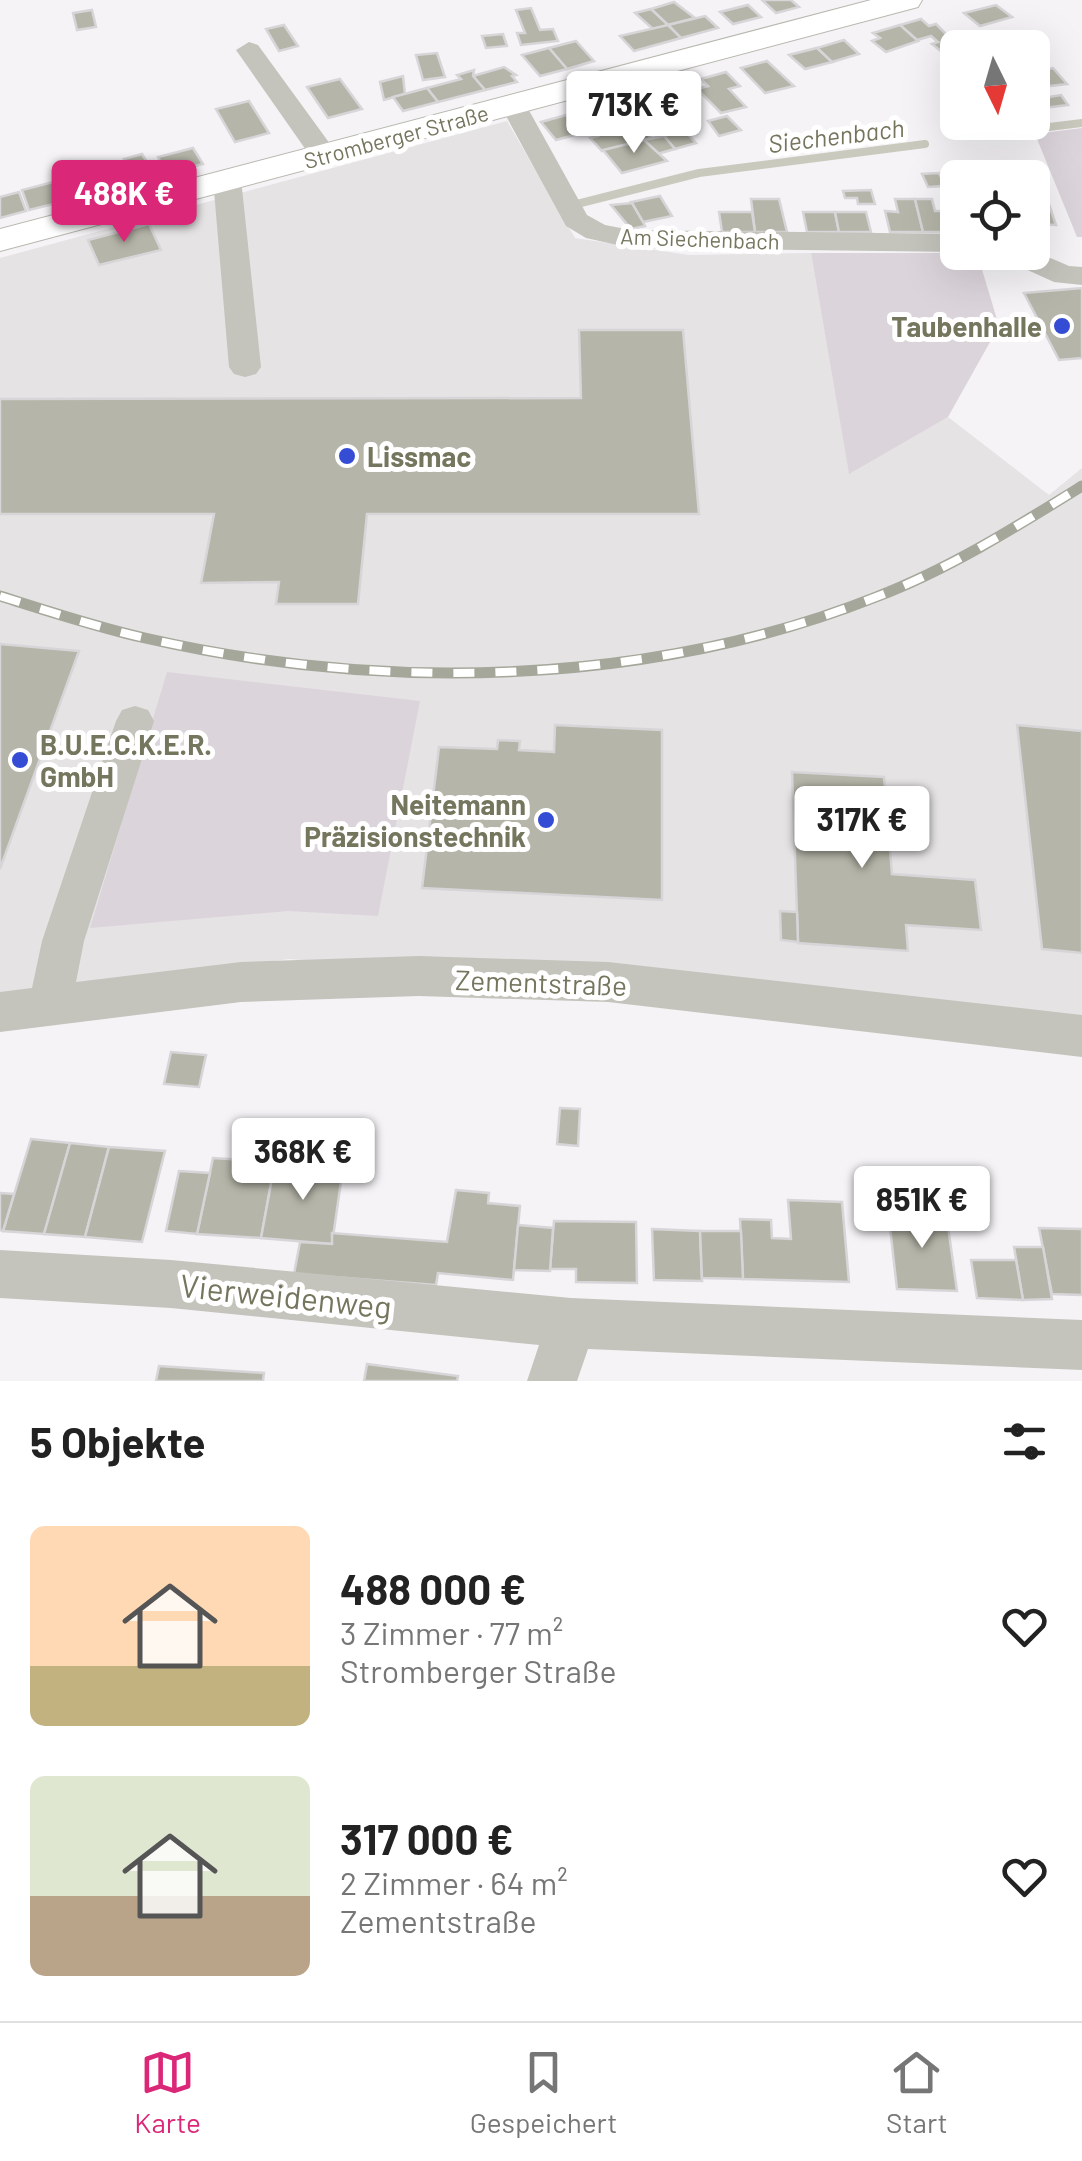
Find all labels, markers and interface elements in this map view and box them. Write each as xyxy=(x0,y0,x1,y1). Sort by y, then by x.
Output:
north arrow xyxy=(940,30,1050,140)
map controls xyxy=(940,30,1050,270)
pin: 713K € xyxy=(553,71,715,156)
text: 713K € xyxy=(588,84,680,122)
street label: Stromberger Straße xyxy=(301,99,491,173)
water label: Siechenbach xyxy=(766,112,906,158)
pin: 488K € xyxy=(43,160,205,245)
button: locate xyxy=(940,160,1050,270)
text: 488K € xyxy=(74,173,174,211)
street label: Am Siechenbach xyxy=(620,222,780,254)
place label: Taubenhalle xyxy=(891,309,1042,343)
marker: Taubenhalle xyxy=(1051,315,1073,337)
place label: Lissmac xyxy=(367,439,471,473)
marker: Lissmac xyxy=(336,445,358,467)
place label: B.U.E.C.K.E.R. GmbH xyxy=(40,727,212,793)
marker: B.U.E.C.K.E.R. GmbH xyxy=(9,749,31,771)
pin: 317K € xyxy=(781,786,943,871)
place label: Neitemann Präzisionstechnik xyxy=(304,787,526,853)
text: 317K € xyxy=(816,799,908,837)
marker: Neitemann Präzisionstechnik xyxy=(535,809,557,831)
street label: Zementstraße xyxy=(454,962,628,1002)
pin: 368K € xyxy=(222,1118,384,1203)
text: 368K € xyxy=(254,1131,352,1169)
pin: 851K € xyxy=(841,1166,1003,1251)
text: 851K € xyxy=(876,1179,968,1217)
street label: Vierweidenweg xyxy=(178,1265,394,1325)
icon: filters xyxy=(997,1414,1052,1469)
text: 5 Objekte xyxy=(30,1416,205,1466)
text: 488 000 € xyxy=(340,1563,526,1613)
icon: home xyxy=(110,1566,230,1686)
icon: heart xyxy=(997,1599,1052,1654)
text: 3 Zimmer · 77 m² xyxy=(340,1613,563,1651)
text: Stromberger Straße xyxy=(340,1651,617,1689)
text: 317 000 € xyxy=(340,1813,514,1863)
icon: home xyxy=(110,1816,230,1936)
icon: heart xyxy=(997,1849,1052,1904)
text: 2 Zimmer · 64 m² xyxy=(340,1863,568,1901)
text: Zementstraße xyxy=(340,1901,537,1939)
tab: Karte xyxy=(134,2045,201,2139)
tab: Gespeichert xyxy=(470,2045,617,2139)
tab: Start xyxy=(886,2045,948,2139)

